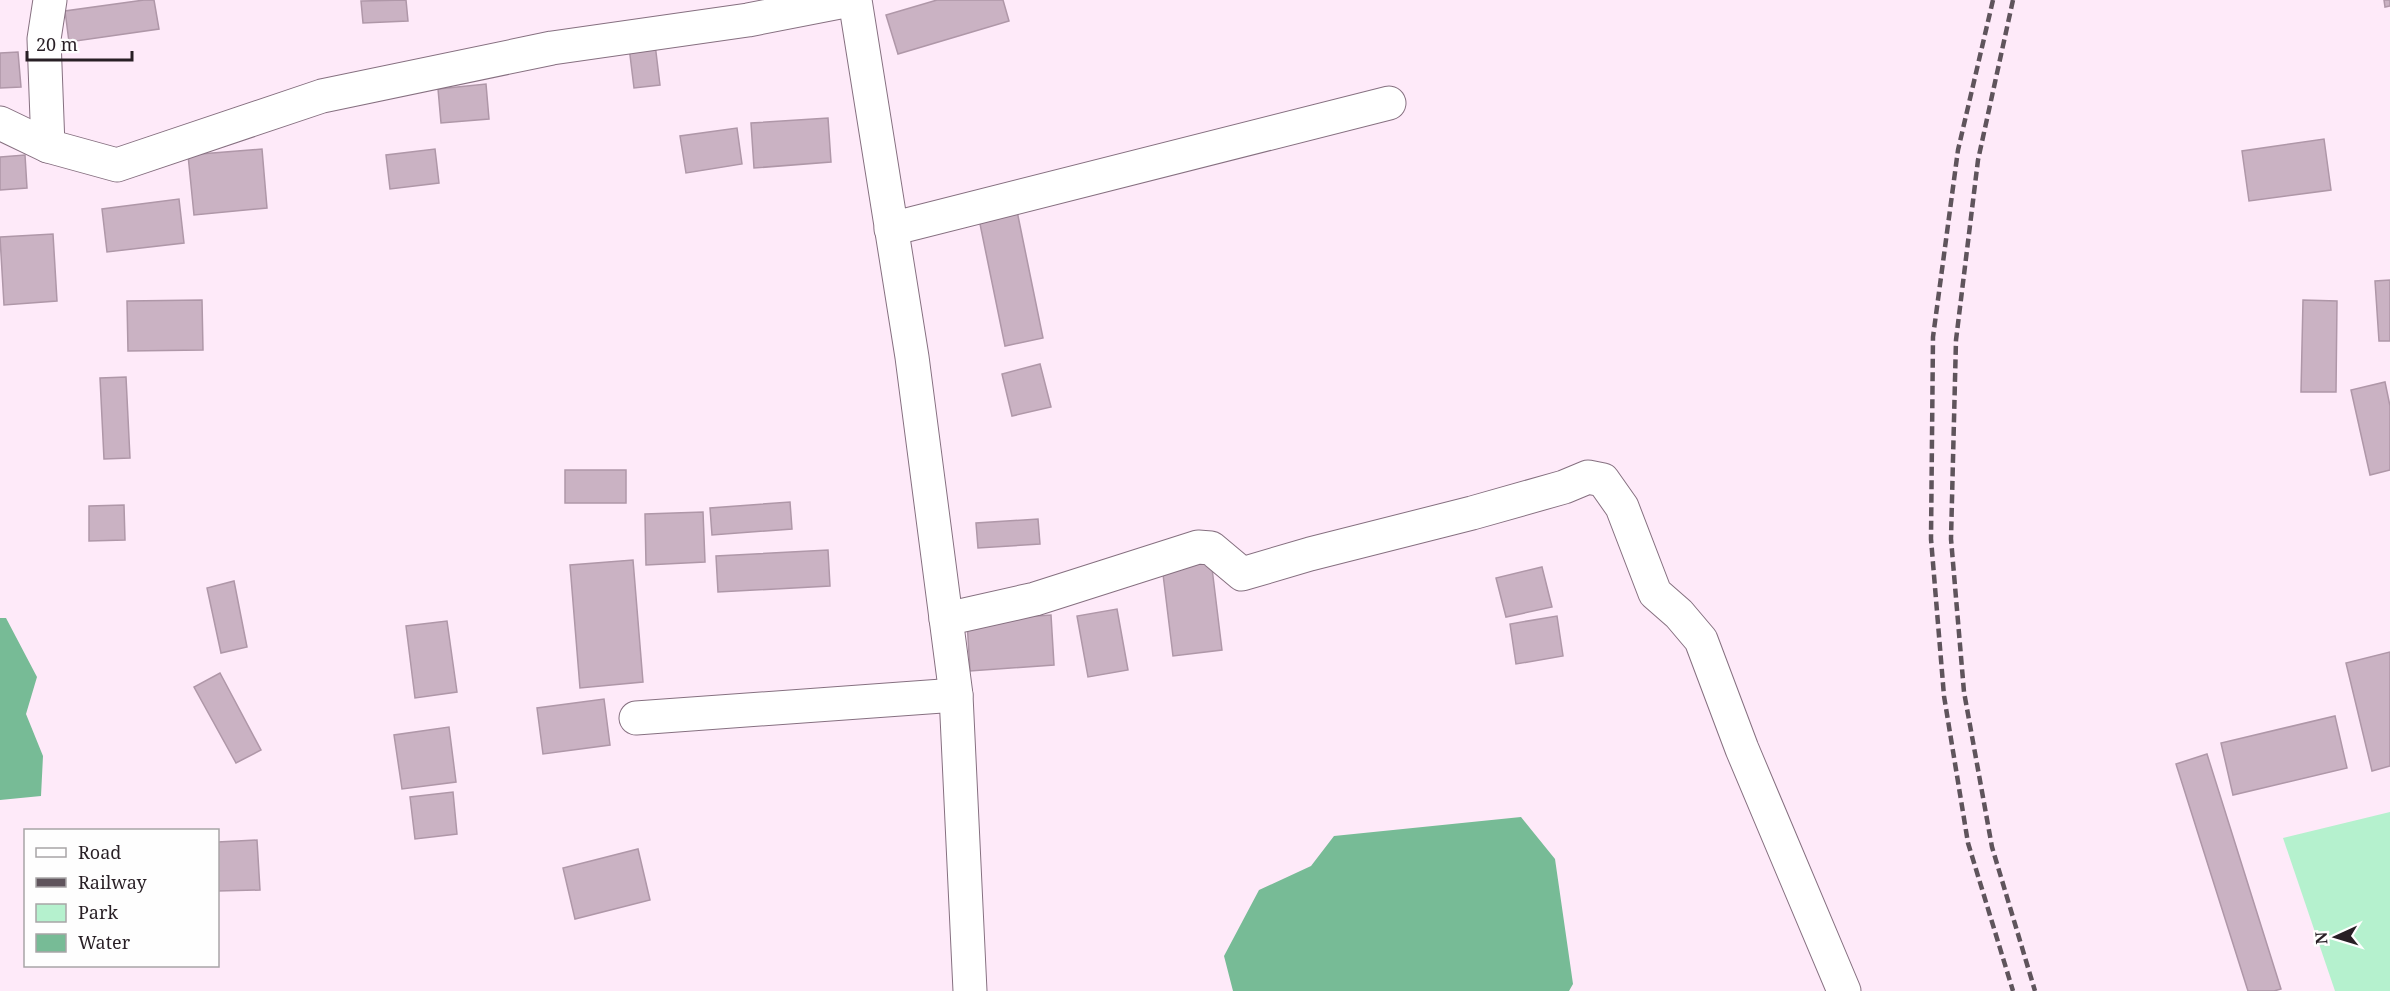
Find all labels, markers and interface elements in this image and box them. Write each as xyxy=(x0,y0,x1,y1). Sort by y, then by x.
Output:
scale bar xyxy=(27,24,132,62)
text: 20 m xyxy=(36,32,78,56)
legend xyxy=(24,829,219,967)
text: Road xyxy=(78,840,121,864)
text: Railway xyxy=(78,870,148,894)
text: Park xyxy=(78,900,118,924)
north arrow xyxy=(2306,907,2366,967)
text: Water xyxy=(78,930,131,954)
text: N xyxy=(2310,931,2332,945)

